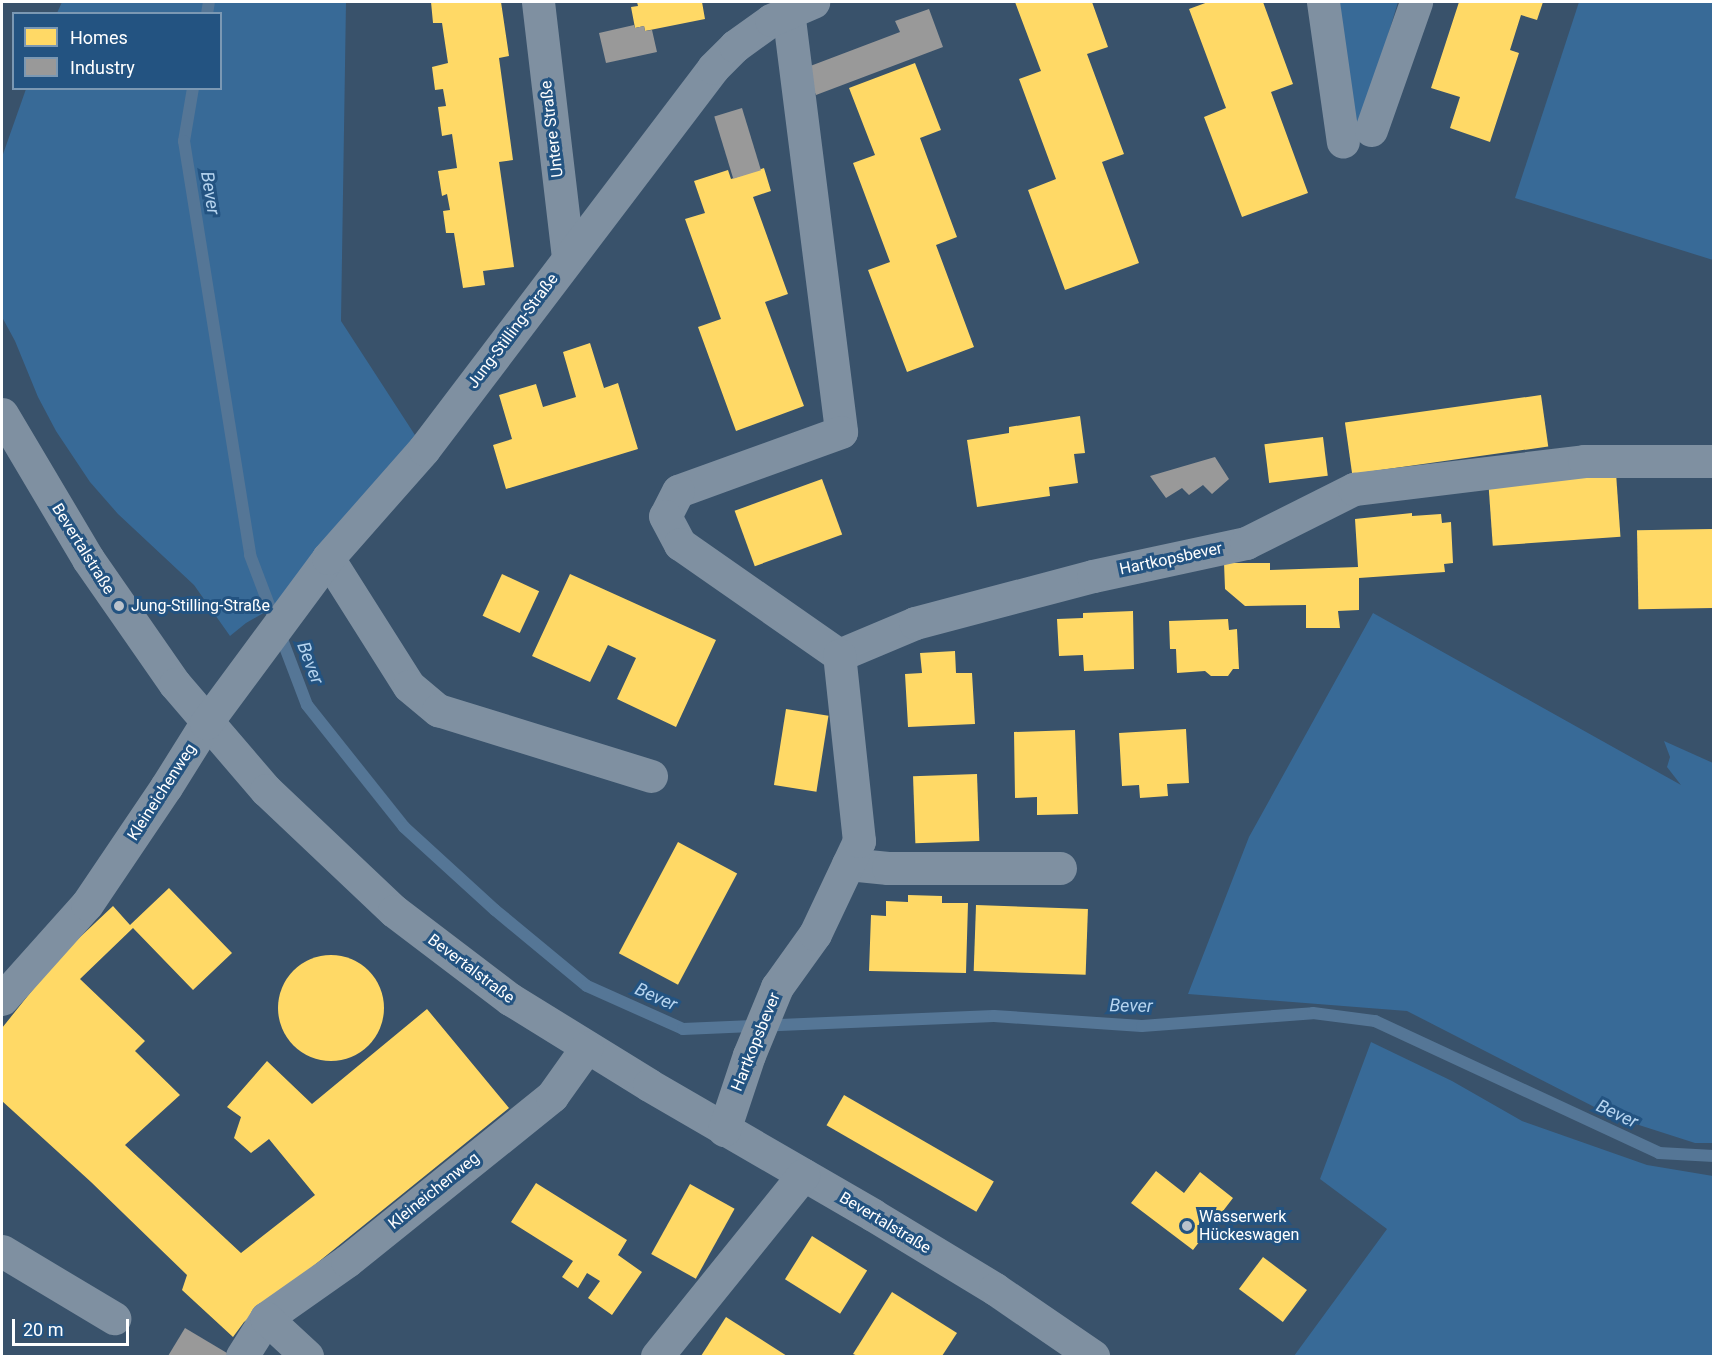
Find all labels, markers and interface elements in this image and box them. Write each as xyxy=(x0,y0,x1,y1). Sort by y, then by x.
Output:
legend xyxy=(12,12,222,90)
text: Homes xyxy=(70,27,128,48)
text: Industry xyxy=(70,57,135,78)
street label: Untere Straße xyxy=(537,80,567,178)
water label: Bever xyxy=(196,170,224,216)
street label: Jung-Stilling-Straße xyxy=(464,270,562,392)
street label: Bevertalstraße xyxy=(47,500,119,598)
street label: Hartkopsbever xyxy=(1118,539,1224,579)
place label: Jung-Stilling-Straße xyxy=(131,596,270,616)
marker: Jung-Stilling-Straße xyxy=(112,599,126,613)
water label: Bever xyxy=(292,639,328,687)
street label: Kleineichenweg xyxy=(124,740,200,844)
street label: Bevertalstraße xyxy=(424,930,518,1008)
water label: Bever xyxy=(632,978,680,1016)
street label: Hartkopsbever xyxy=(728,990,784,1094)
water label: Bever xyxy=(1109,995,1153,1017)
water label: Bever xyxy=(1593,1095,1641,1133)
street label: Kleineichenweg xyxy=(385,1148,483,1234)
street label: Bevertalstraße xyxy=(836,1188,934,1258)
place label: Wasserwerk Hückeswagen xyxy=(1199,1207,1299,1245)
marker: Wasserwerk Hückeswagen xyxy=(1180,1219,1194,1233)
scale bar xyxy=(15,1307,132,1345)
text: 20 m xyxy=(23,1319,63,1340)

